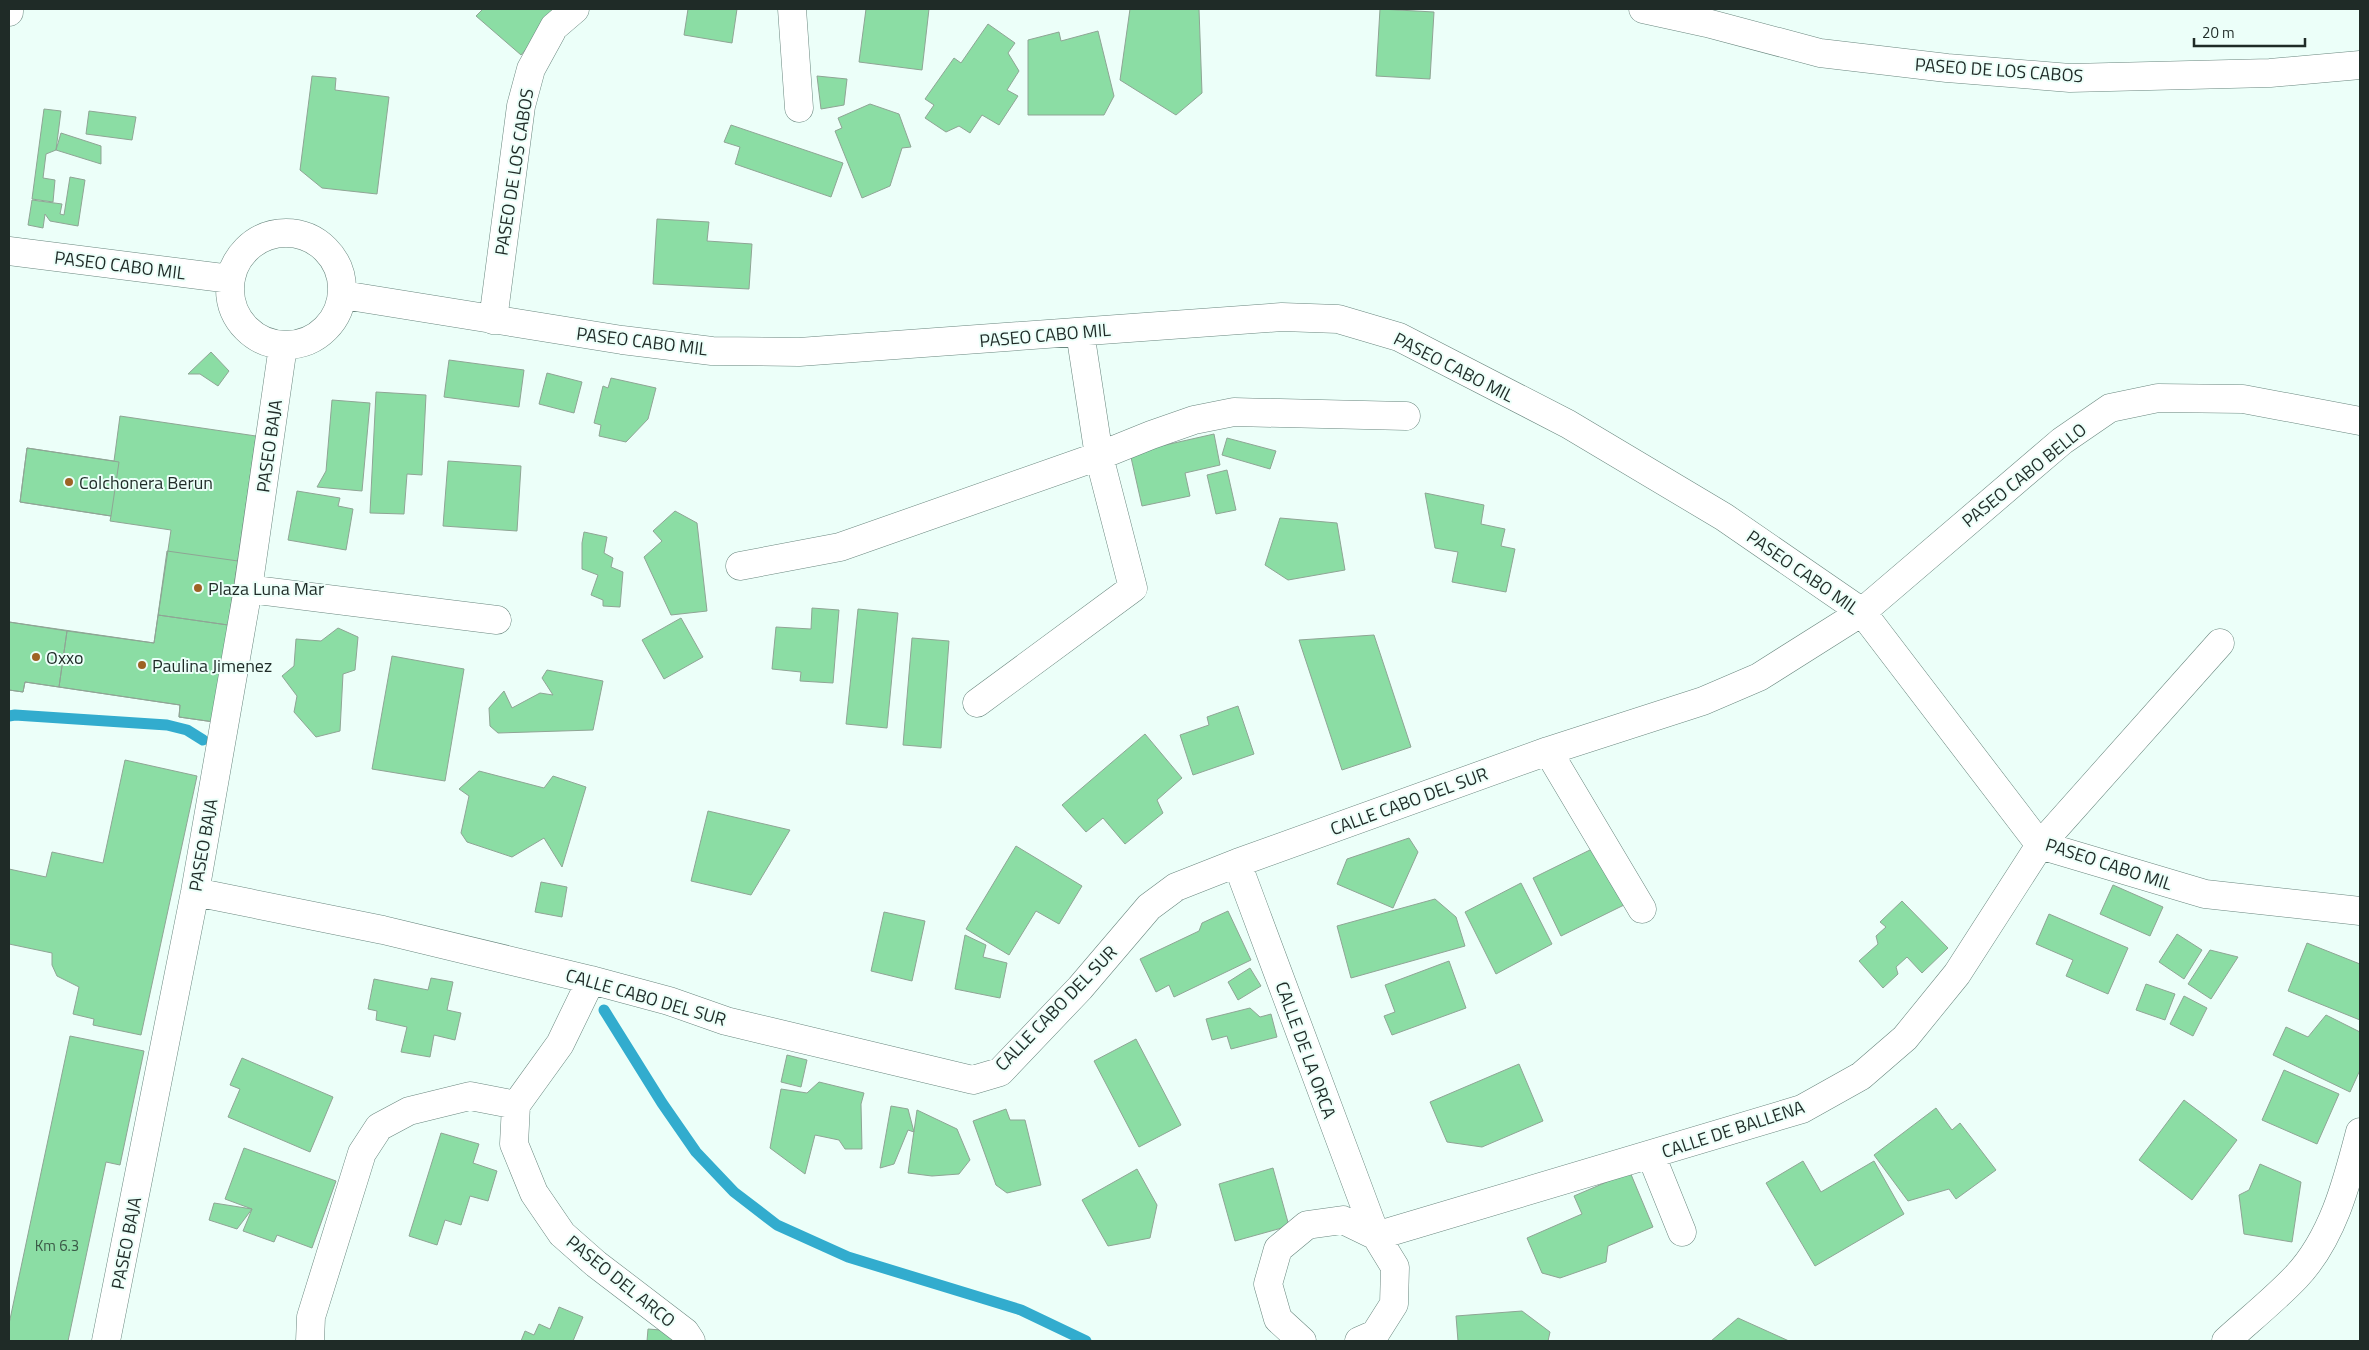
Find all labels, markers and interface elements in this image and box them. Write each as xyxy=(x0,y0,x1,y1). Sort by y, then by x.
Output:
scale bar xyxy=(2194,15,2305,47)
text: 20 m xyxy=(2202,21,2235,44)
street label: PASEO DE LOS CABOS xyxy=(1914,51,2084,89)
street label: PASEO DE LOS CABOS xyxy=(487,87,541,257)
street label: PASEO CABO MIL xyxy=(53,244,187,286)
street label: PASEO CABO MIL xyxy=(978,316,1112,354)
street label: PASEO CABO MIL xyxy=(575,320,709,362)
street label: PASEO CABO MIL xyxy=(1389,325,1519,409)
street label: PASEO BAJA xyxy=(249,398,289,494)
street label: PASEO CABO BELLO xyxy=(1956,416,2092,534)
place label: Colchonera Berun xyxy=(79,469,213,496)
marker: Colchonera Berun xyxy=(63,476,75,488)
street label: PASEO CABO MIL xyxy=(1741,523,1865,621)
place label: Plaza Luna Mar xyxy=(208,575,324,602)
marker: Plaza Luna Mar xyxy=(192,582,204,594)
place label: Oxxo xyxy=(46,644,83,671)
marker: Oxxo xyxy=(30,651,42,663)
place label: Paulina Jimenez xyxy=(152,652,272,679)
marker: Paulina Jimenez xyxy=(136,659,148,671)
street label: CALLE CABO DEL SUR xyxy=(1327,760,1491,842)
street label: PASEO BAJA xyxy=(182,796,224,893)
street label: PASEO CABO MIL xyxy=(2042,831,2176,897)
street label: CALLE CABO DEL SUR xyxy=(989,939,1123,1077)
street label: CALLE CABO DEL SUR xyxy=(563,961,729,1033)
street label: CALLE DE LA ORCA xyxy=(1269,978,1343,1123)
street label: CALLE DE BALLENA xyxy=(1658,1093,1808,1165)
street label: PASEO BAJA xyxy=(104,1194,148,1292)
street label: PASEO DEL ARCO xyxy=(561,1228,681,1334)
house number: Km 6.3 xyxy=(35,1234,79,1257)

